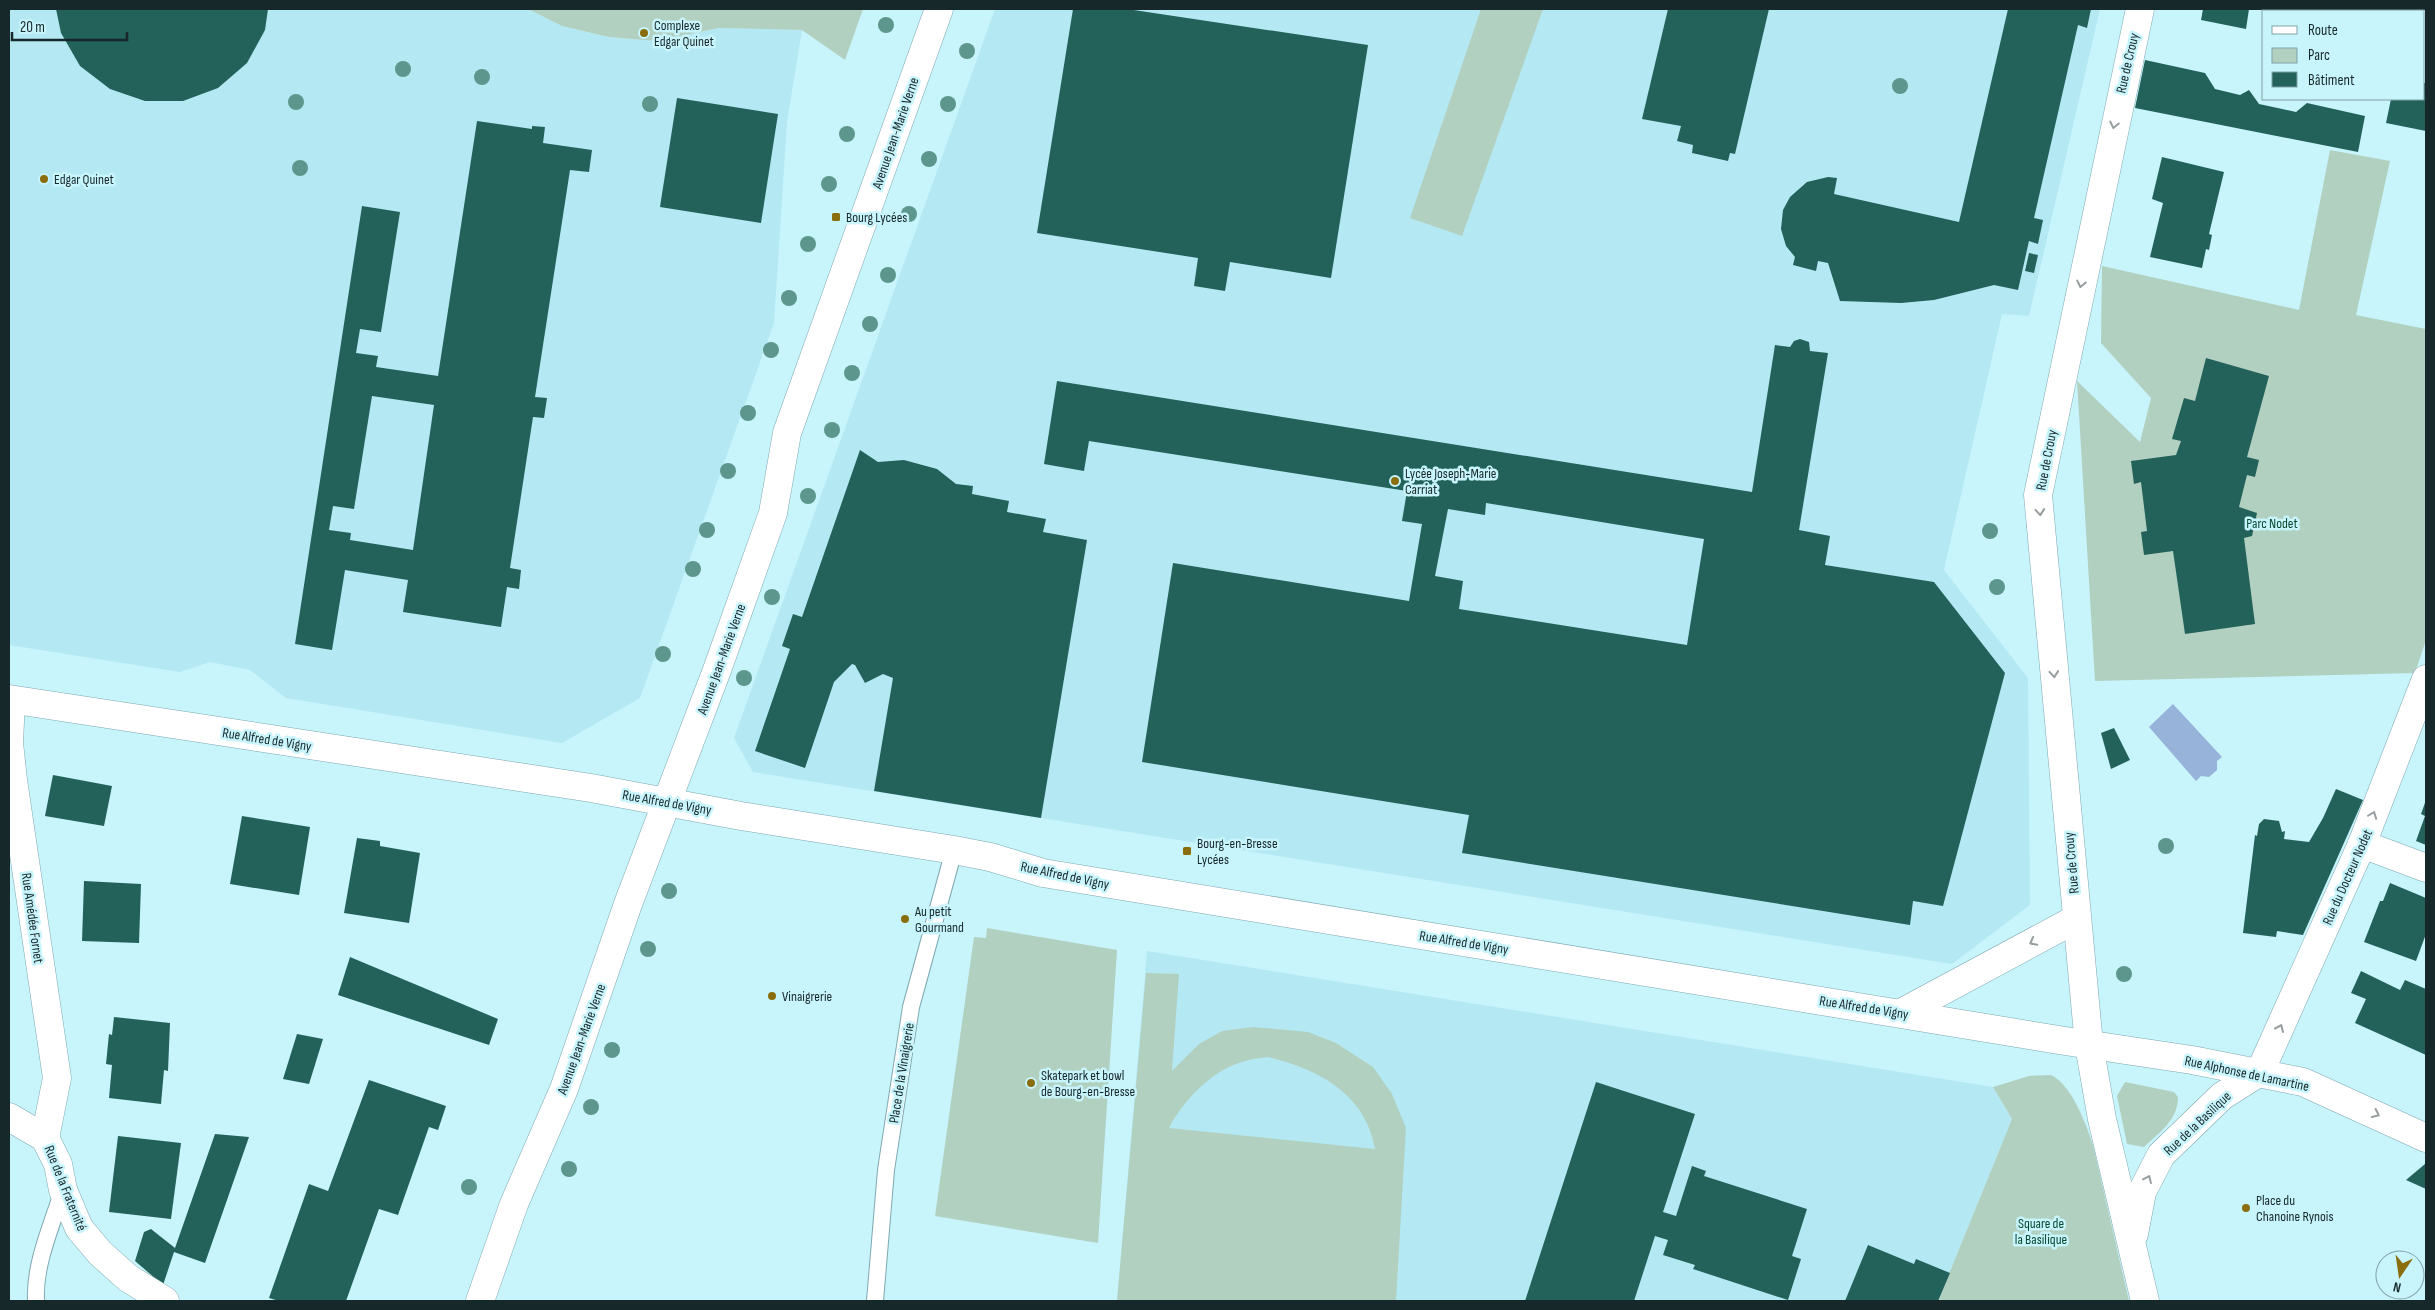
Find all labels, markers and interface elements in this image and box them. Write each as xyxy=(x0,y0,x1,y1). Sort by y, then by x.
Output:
scale bar xyxy=(12,10,128,42)
legend xyxy=(2262,10,2425,100)
place label: Complexe Edgar Quinet xyxy=(654,17,714,50)
text: 20 m xyxy=(20,18,45,37)
text: Route xyxy=(2308,21,2338,40)
marker: Complexe Edgar Quinet xyxy=(638,27,650,39)
street label: Rue de Crouy xyxy=(2112,31,2143,95)
text: Parc xyxy=(2308,46,2330,65)
text: Bâtiment xyxy=(2308,71,2355,90)
street label: Avenue Jean-Marie Verne xyxy=(868,75,923,192)
one-way arrow xyxy=(2109,120,2120,129)
place label: Edgar Quinet xyxy=(54,171,114,188)
marker: Edgar Quinet xyxy=(38,173,50,185)
place label: Bourg Lycées xyxy=(846,209,907,226)
marker: Bourg Lycées xyxy=(830,211,842,223)
one-way arrow xyxy=(2077,279,2087,288)
street label: Rue de Crouy xyxy=(2032,428,2061,492)
place label: Lycée Joseph-Marie Carriat xyxy=(1405,465,1496,498)
marker: Lycée Joseph-Marie Carriat xyxy=(1389,475,1401,487)
one-way arrow xyxy=(2034,508,2045,516)
park label: Parc Nodet xyxy=(2246,515,2298,532)
street label: Avenue Jean-Marie Verne xyxy=(693,601,749,718)
one-way arrow xyxy=(2049,670,2060,678)
street label: Rue Alfred de Vigny xyxy=(221,724,313,755)
street label: Rue Alfred de Vigny xyxy=(621,786,713,819)
one-way arrow xyxy=(2367,811,2378,820)
street label: Rue du Docteur Nodet xyxy=(2319,827,2376,928)
street label: Rue de Crouy xyxy=(2060,831,2083,894)
place label: Bourg-en-Bresse Lycées xyxy=(1197,835,1278,868)
marker: Bourg-en-Bresse Lycées xyxy=(1181,845,1193,857)
street label: Rue Alfred de Vigny xyxy=(1019,858,1111,893)
street label: Rue Amédée Fornet xyxy=(18,872,47,964)
place label: Au petit Gourmand xyxy=(914,903,964,936)
marker: Au petit Gourmand xyxy=(899,913,911,925)
street label: Rue Alfred de Vigny xyxy=(1418,927,1510,958)
one-way arrow xyxy=(2029,936,2038,946)
street label: Avenue Jean-Marie Verne xyxy=(553,981,609,1098)
place label: Vinaigrerie xyxy=(782,988,832,1005)
marker: Vinaigrerie xyxy=(766,990,778,1002)
street label: Rue Alfred de Vigny xyxy=(1818,992,1910,1023)
street label: Place de la Vinaigrerie xyxy=(885,1022,918,1124)
one-way arrow xyxy=(2273,1024,2284,1033)
street label: Rue Alphonse de Lamartine xyxy=(2183,1052,2311,1095)
place label: Skatepark et bowl de Bourg-en-Bresse xyxy=(1041,1067,1135,1100)
marker: Skatepark et bowl de Bourg-en-Bresse xyxy=(1025,1077,1037,1089)
street label: Rue de la Basilique xyxy=(2160,1088,2235,1159)
one-way arrow xyxy=(2371,1108,2380,1118)
street label: Rue de la Fraternité xyxy=(41,1143,90,1233)
one-way arrow xyxy=(2142,1175,2153,1184)
place label: Place du Chanoine Rynois xyxy=(2256,1192,2334,1225)
marker: Place du Chanoine Rynois xyxy=(2240,1202,2252,1214)
park label: Square de la Basilique xyxy=(2015,1215,2067,1248)
north arrow xyxy=(2375,1250,2425,1300)
text: N xyxy=(2392,1278,2403,1296)

